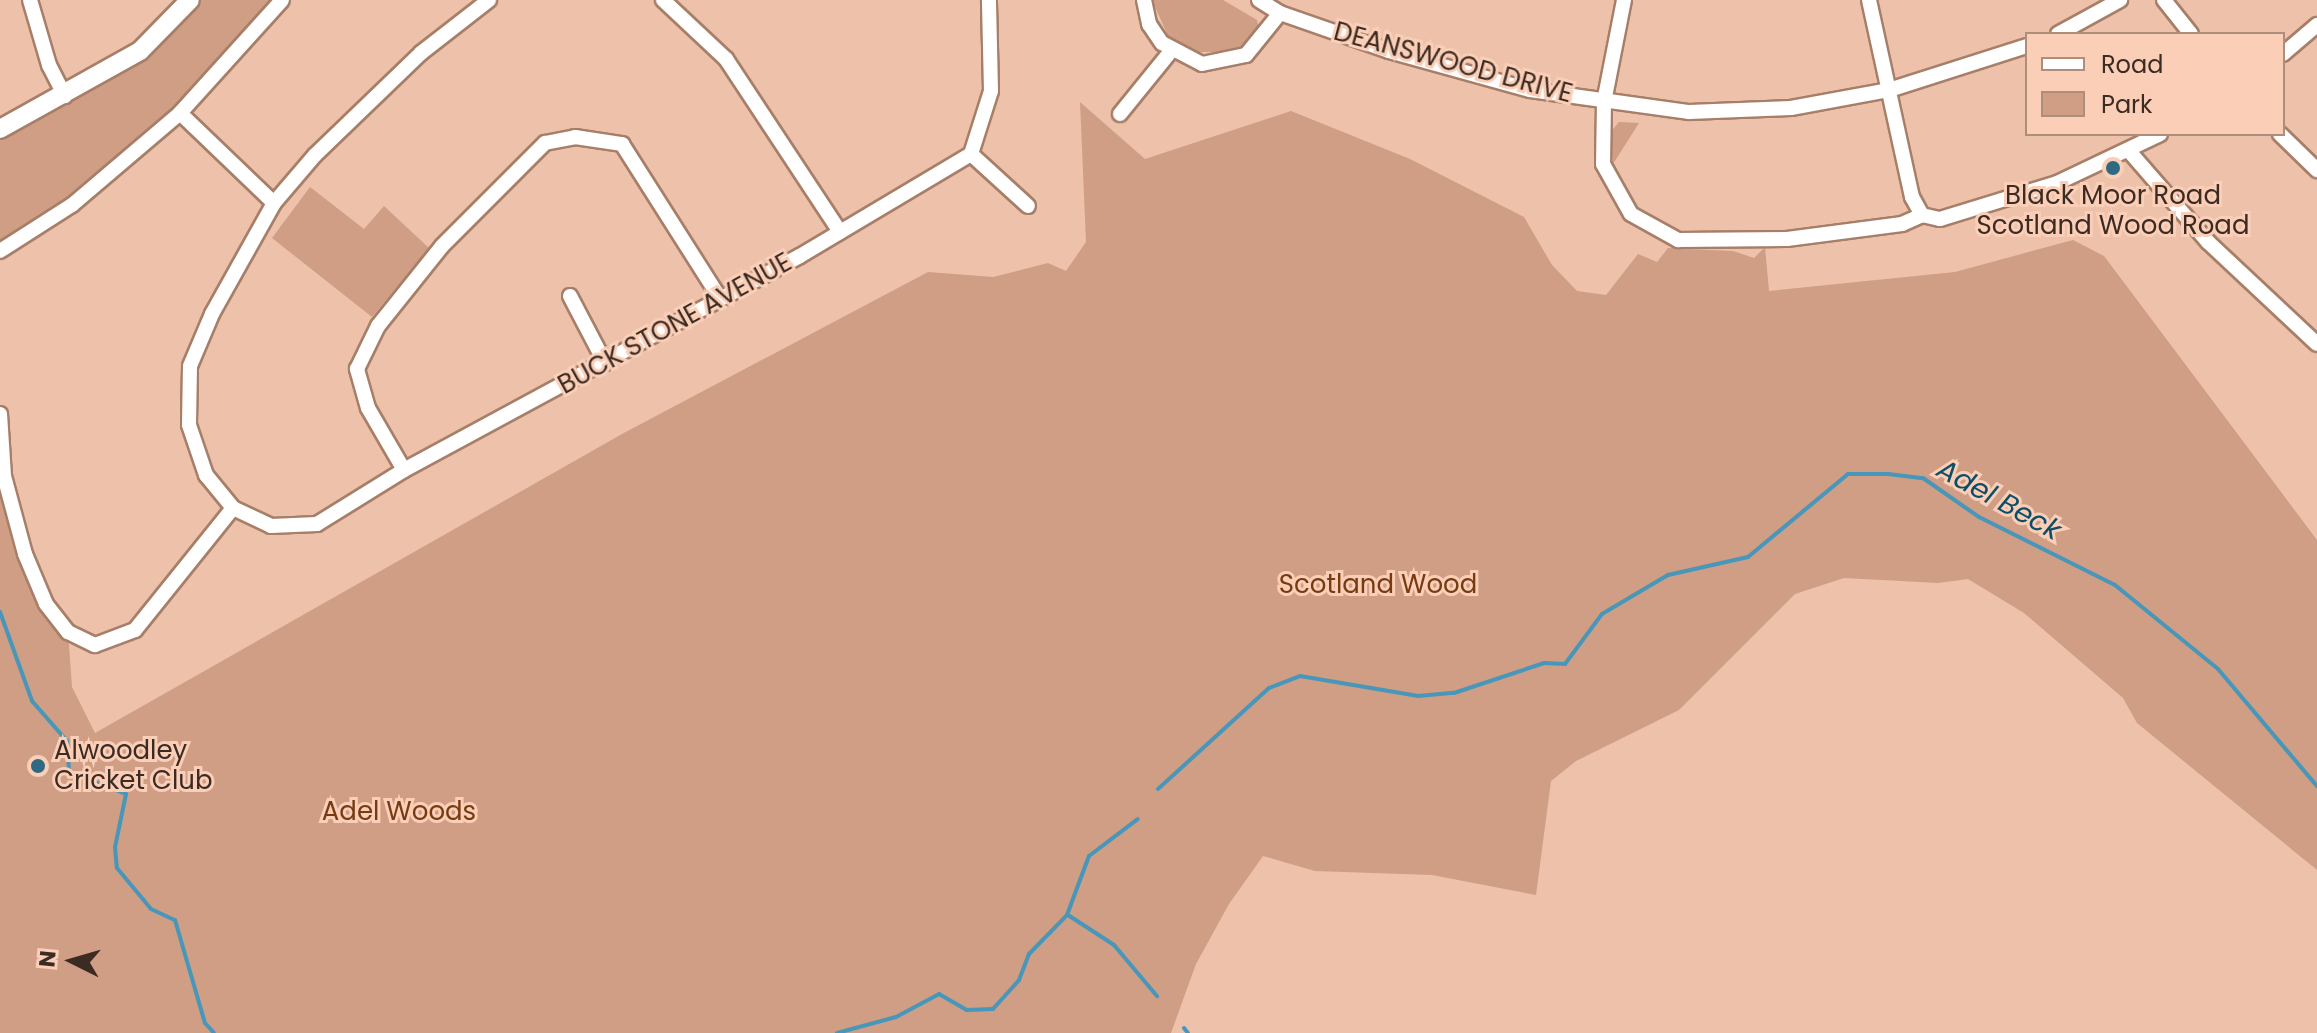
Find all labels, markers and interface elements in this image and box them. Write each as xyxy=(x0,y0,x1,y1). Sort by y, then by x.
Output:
street label: DEANSWOOD DRIVE xyxy=(1330,16,1576,110)
legend xyxy=(2025,32,2285,136)
text: Road xyxy=(2101,48,2163,81)
text: Park xyxy=(2101,88,2152,121)
marker: Black Moor Road Scotland Wood Road xyxy=(2104,159,2122,177)
place label: Black Moor Road Scotland Wood Road xyxy=(1976,180,2250,242)
street label: BUCK STONE AVENUE xyxy=(553,247,797,401)
water label: Adel Beck xyxy=(1931,452,2067,548)
park label: Scotland Wood xyxy=(1279,569,1477,601)
place label: Alwoodley Cricket Club xyxy=(54,735,213,796)
marker: Alwoodley Cricket Club xyxy=(29,757,47,775)
park label: Adel Woods xyxy=(322,796,476,828)
north arrow xyxy=(32,921,112,1001)
text: N xyxy=(31,949,64,968)

